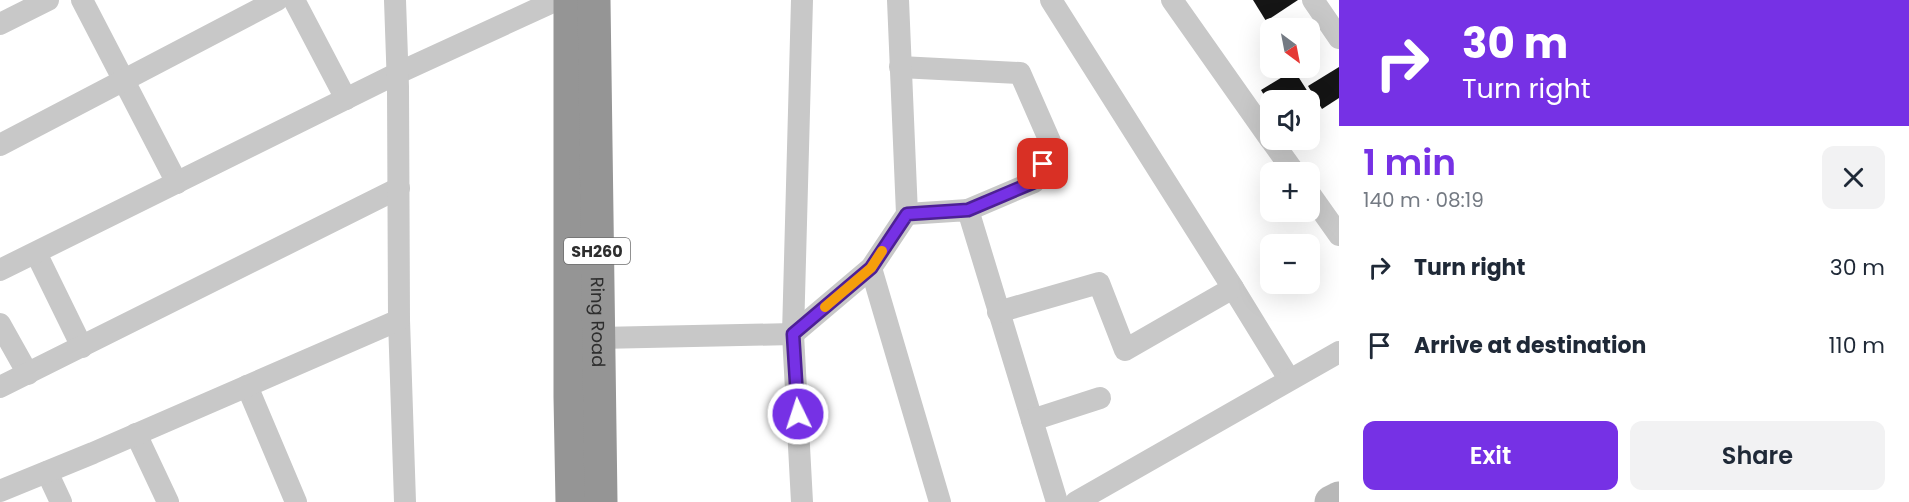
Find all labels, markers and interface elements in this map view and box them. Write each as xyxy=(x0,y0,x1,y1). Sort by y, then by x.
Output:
text: 30 m xyxy=(1462,14,1568,73)
north arrow xyxy=(1260,18,1320,78)
map controls xyxy=(1260,18,1320,294)
icon: right xyxy=(1363,24,1441,102)
text: Turn right xyxy=(1462,70,1591,107)
button: sound xyxy=(1260,90,1320,150)
text: 1 min xyxy=(1363,137,1456,188)
pin xyxy=(1017,138,1068,189)
button: close xyxy=(1822,146,1885,209)
icon: arrive xyxy=(1026,147,1059,180)
button: + xyxy=(1260,162,1320,222)
text: 140 m · 08:19 xyxy=(1363,186,1484,214)
button: − xyxy=(1260,234,1320,294)
road number: SH260 xyxy=(564,238,630,264)
icon: right xyxy=(1363,251,1396,284)
text: Turn right xyxy=(1414,252,1525,283)
text: 30 m xyxy=(1830,252,1885,283)
street label: Ring Road xyxy=(585,276,612,368)
icon: arrive xyxy=(1363,329,1396,362)
text: Arrive at destination xyxy=(1414,330,1646,361)
text: 110 m xyxy=(1829,330,1885,361)
position arrow xyxy=(766,382,830,446)
button: Exit xyxy=(1363,421,1618,490)
button: Share xyxy=(1630,421,1885,490)

